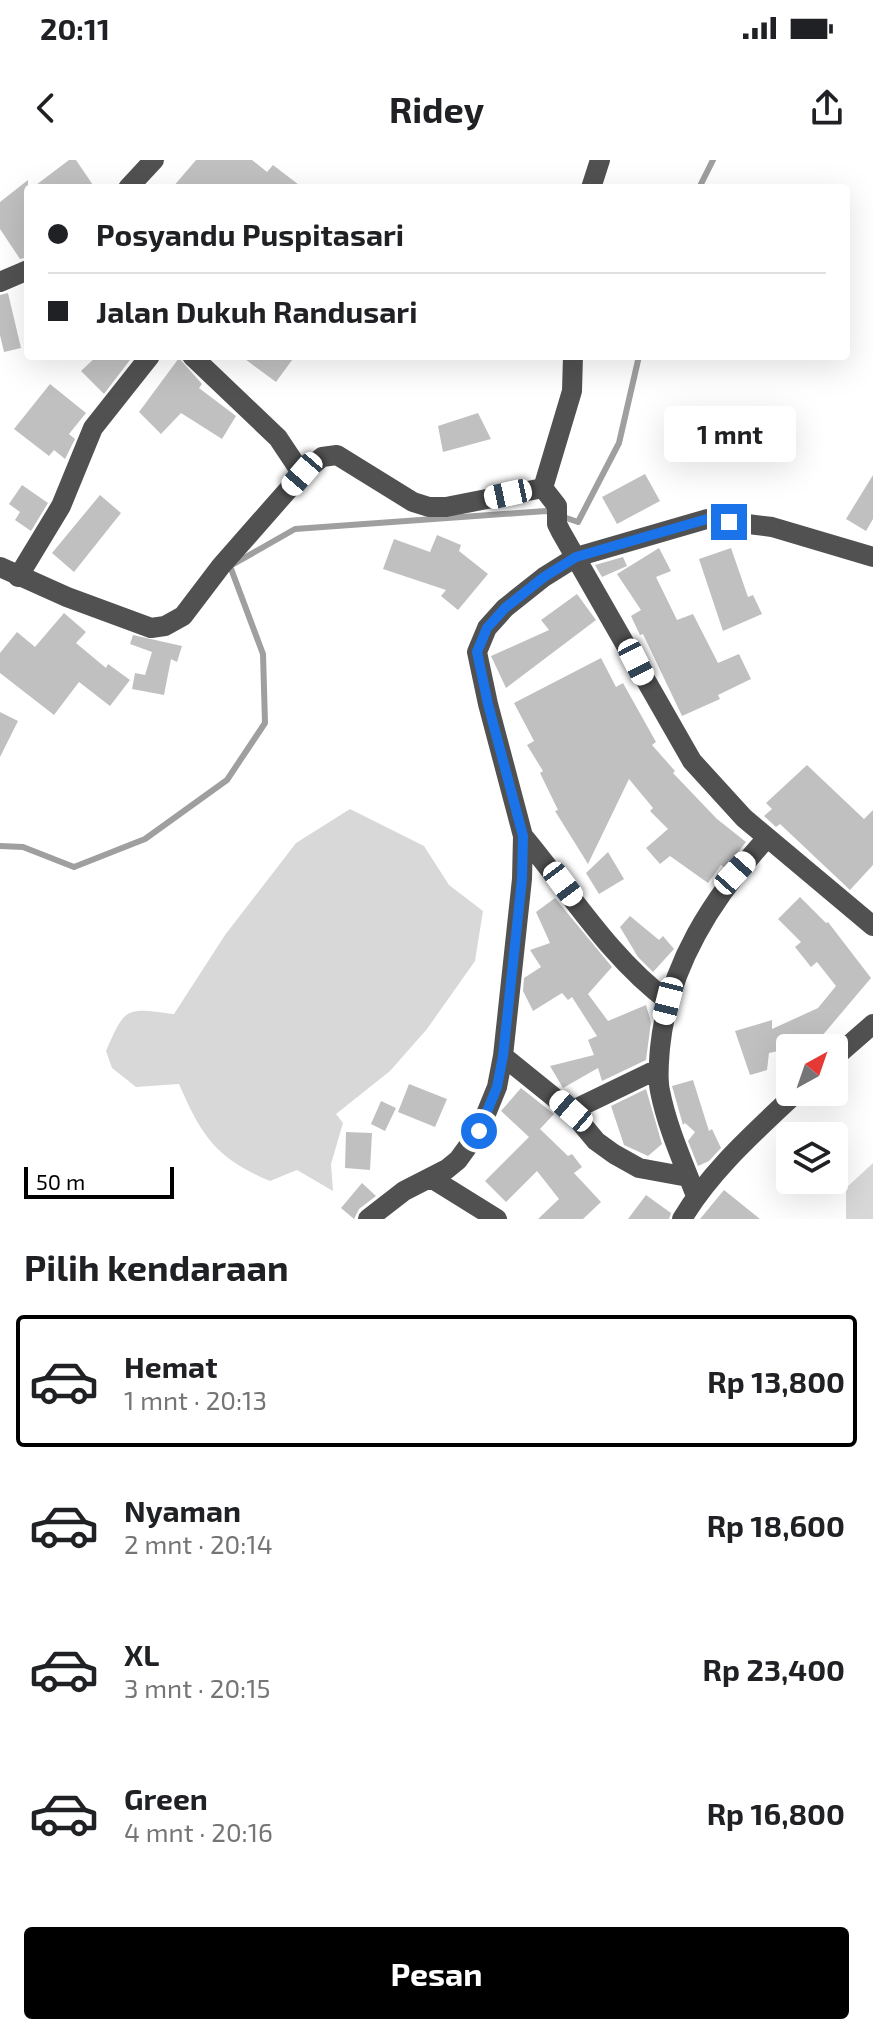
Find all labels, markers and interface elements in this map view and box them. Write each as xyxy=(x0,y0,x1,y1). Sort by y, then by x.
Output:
text: 20:11 xyxy=(40,10,110,46)
icon: back xyxy=(24,86,68,130)
icon: share xyxy=(805,86,849,130)
text: Ridey xyxy=(389,87,484,130)
text: Posyandu Puspitasari xyxy=(96,216,404,252)
text: Jalan Dukuh Randusari xyxy=(96,293,417,329)
callout: 1 mnt xyxy=(663,406,795,462)
text: 1 mnt xyxy=(697,418,763,449)
car xyxy=(277,448,327,500)
car xyxy=(482,477,534,511)
route end xyxy=(711,504,747,540)
car xyxy=(614,635,658,689)
car xyxy=(710,847,760,899)
car xyxy=(539,858,587,910)
car xyxy=(651,975,685,1027)
north arrow xyxy=(776,1034,848,1106)
map controls xyxy=(776,1034,848,1194)
car xyxy=(545,1086,597,1136)
route start xyxy=(461,1113,497,1149)
button: layers xyxy=(776,1122,848,1194)
scale bar xyxy=(24,1163,174,1199)
text: 50 m xyxy=(36,1168,85,1194)
text: Pilih kendaraan xyxy=(24,1245,289,1288)
icon: car xyxy=(28,1345,100,1417)
text: Hemat xyxy=(124,1348,217,1384)
text: Rp 13,800 xyxy=(707,1363,845,1399)
text: 1 mnt · 20:13 xyxy=(124,1384,267,1415)
icon: car xyxy=(28,1489,100,1561)
text: Nyaman xyxy=(124,1492,241,1528)
text: Rp 18,600 xyxy=(707,1507,845,1543)
text: 2 mnt · 20:14 xyxy=(124,1528,273,1559)
icon: car xyxy=(28,1633,100,1705)
text: XL xyxy=(124,1636,159,1672)
text: Rp 23,400 xyxy=(703,1651,845,1687)
text: 3 mnt · 20:15 xyxy=(124,1672,270,1703)
icon: car xyxy=(28,1777,100,1849)
text: Green xyxy=(124,1780,208,1816)
text: Rp 16,800 xyxy=(707,1795,845,1831)
text: 4 mnt · 20:16 xyxy=(124,1816,273,1847)
button: Pesan xyxy=(24,1927,849,2019)

